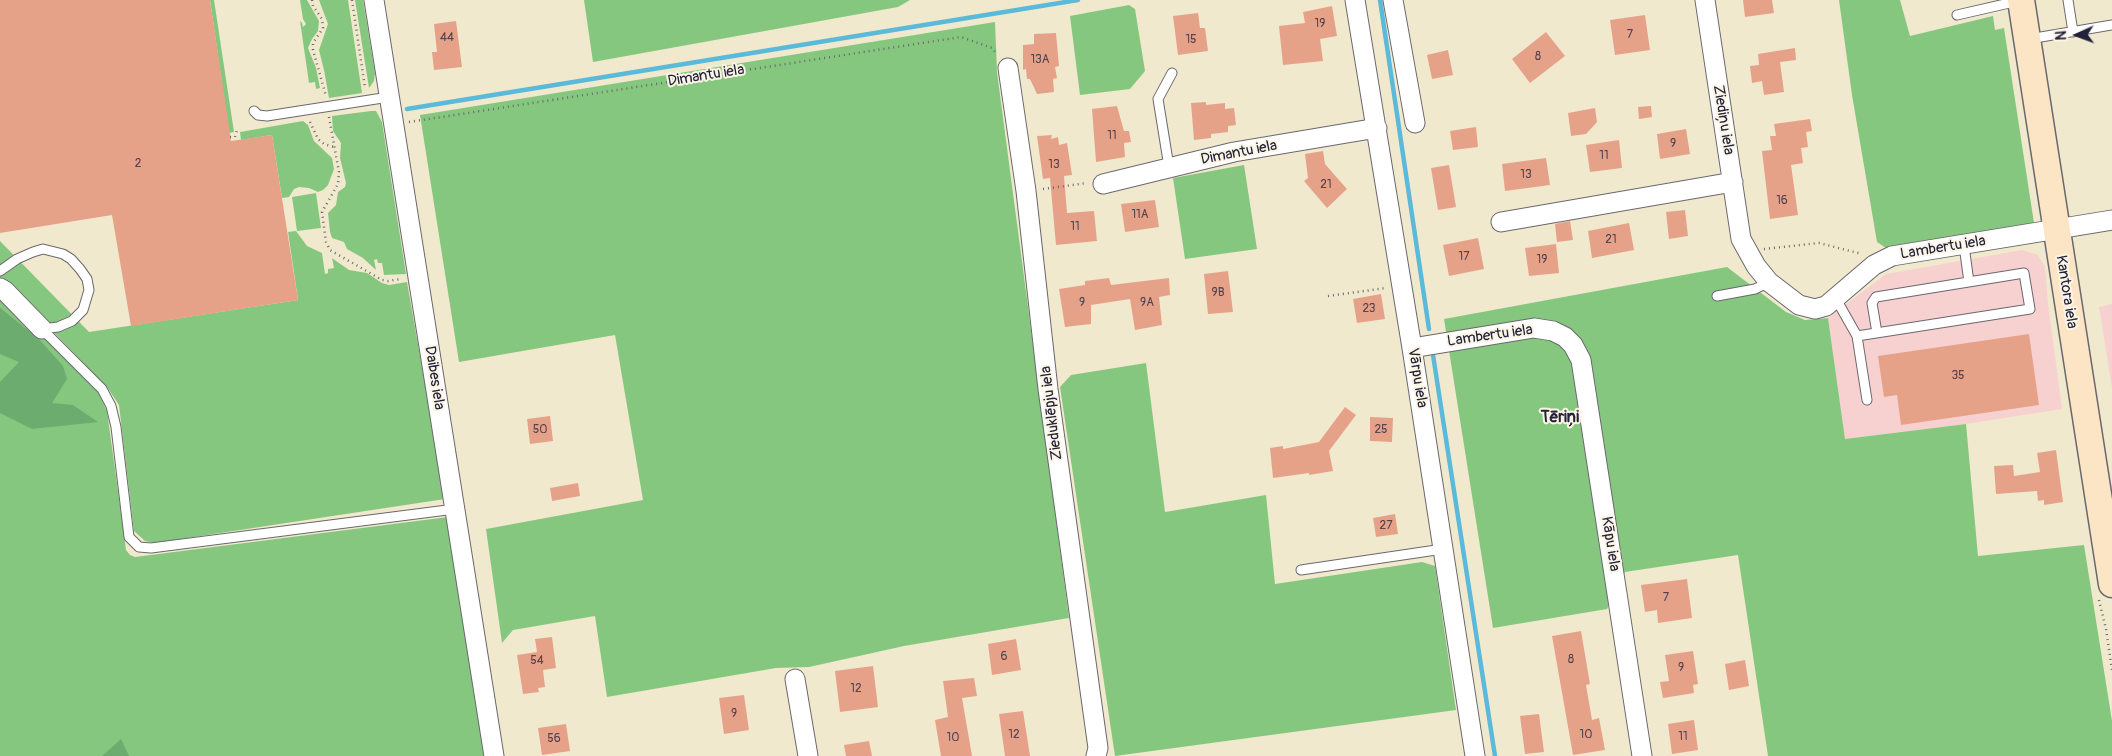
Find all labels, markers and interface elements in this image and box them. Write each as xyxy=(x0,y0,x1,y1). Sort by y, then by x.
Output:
north arrow xyxy=(2052,10,2102,60)
house number: 19 xyxy=(1315,17,1325,31)
house number: 7 xyxy=(1627,28,1633,42)
house number: 44 xyxy=(440,31,454,45)
text: N xyxy=(2053,31,2070,41)
house number: 15 xyxy=(1185,33,1197,47)
house number: 8 xyxy=(1535,50,1541,64)
house number: 13A xyxy=(1030,53,1050,67)
street label: Dimantu iela xyxy=(666,61,746,91)
street label: Ziediņu iela xyxy=(1709,84,1737,156)
house number: 11 xyxy=(1107,129,1117,143)
street label: Dimantu iela xyxy=(1199,137,1279,169)
house number: 9 xyxy=(1670,137,1676,151)
house number: 11 xyxy=(1599,149,1609,163)
house number: 2 xyxy=(135,157,141,171)
house number: 13 xyxy=(1048,158,1060,172)
house number: 13 xyxy=(1520,168,1532,182)
house number: 21 xyxy=(1320,178,1332,192)
house number: 16 xyxy=(1776,194,1788,208)
house number: 11A xyxy=(1131,208,1149,222)
house number: 11 xyxy=(1070,220,1080,234)
street label: Lambertu iela xyxy=(1899,232,1987,264)
house number: 21 xyxy=(1605,233,1617,247)
house number: 17 xyxy=(1458,250,1470,264)
house number: 19 xyxy=(1537,253,1547,267)
street label: Kantora iela xyxy=(2051,254,2081,330)
house number: 9B xyxy=(1212,286,1224,300)
house number: 9 xyxy=(1079,296,1085,310)
house number: 9A xyxy=(1140,296,1154,310)
house number: 23 xyxy=(1362,302,1376,316)
street label: Lambertu iela xyxy=(1446,321,1534,351)
street label: Daibes iela xyxy=(420,345,448,411)
street label: Vārpu iela xyxy=(1403,347,1431,409)
street label: Zieduklēpju iela xyxy=(1037,365,1067,461)
house number: 35 xyxy=(1951,369,1965,383)
district label: Tēriņi xyxy=(1541,408,1579,428)
house number: 50 xyxy=(533,423,547,437)
house number: 25 xyxy=(1374,423,1388,437)
street label: Kāpu iela xyxy=(1597,515,1623,573)
house number: 27 xyxy=(1379,519,1393,533)
house number: 7 xyxy=(1663,591,1669,605)
house number: 6 xyxy=(1001,650,1007,664)
house number: 8 xyxy=(1568,653,1574,667)
house number: 54 xyxy=(530,654,544,668)
house number: 9 xyxy=(1678,661,1684,675)
house number: 12 xyxy=(850,682,862,696)
house number: 9 xyxy=(731,707,737,721)
house number: 12 xyxy=(1008,728,1020,742)
house number: 10 xyxy=(1580,728,1592,742)
house number: 11 xyxy=(1678,730,1688,744)
house number: 10 xyxy=(947,731,959,745)
house number: 56 xyxy=(547,732,561,746)

